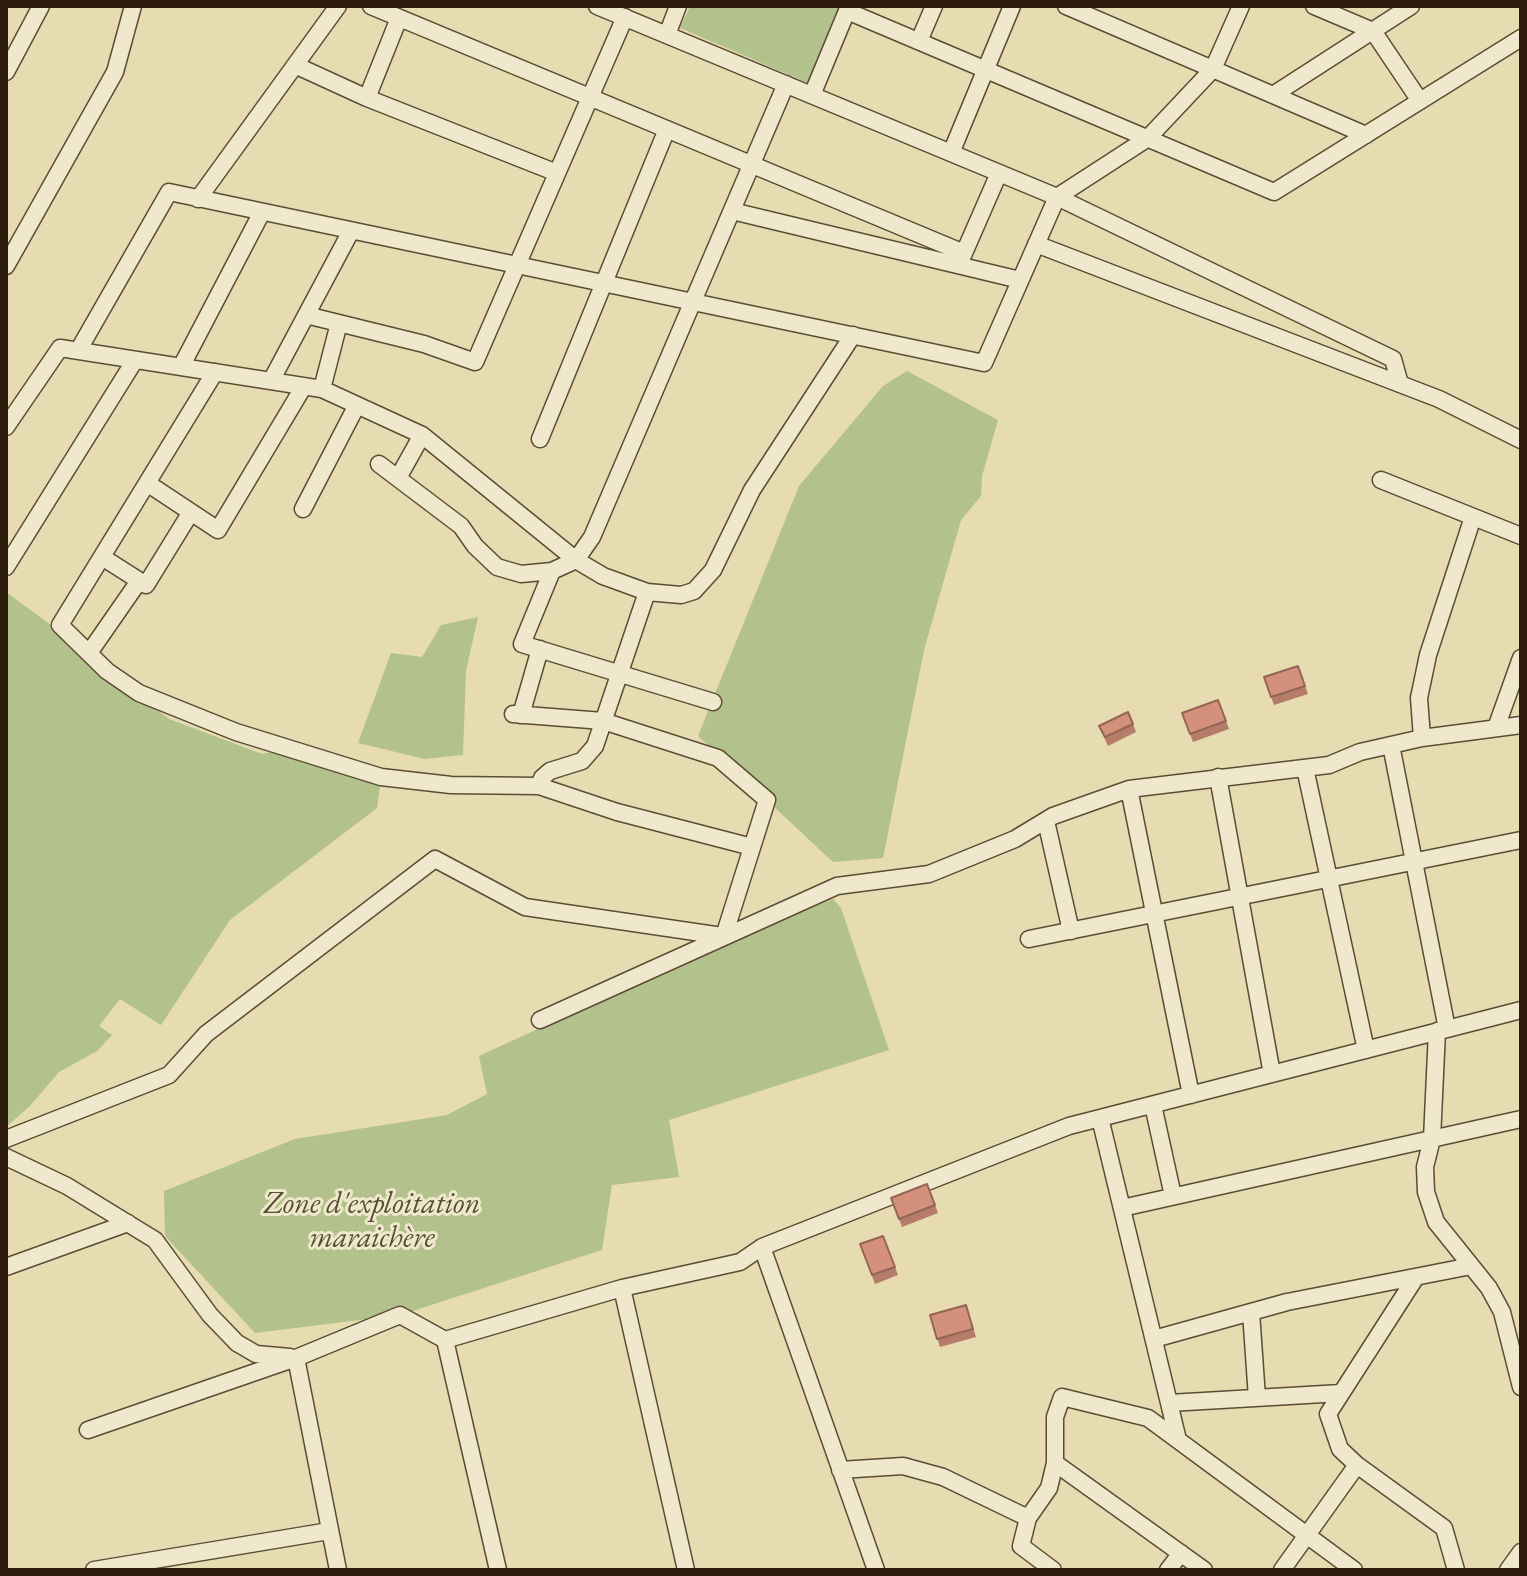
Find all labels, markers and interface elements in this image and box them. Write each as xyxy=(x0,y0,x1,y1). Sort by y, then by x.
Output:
park label: Zone d'exploitation maraichère xyxy=(264,1187,480,1258)

